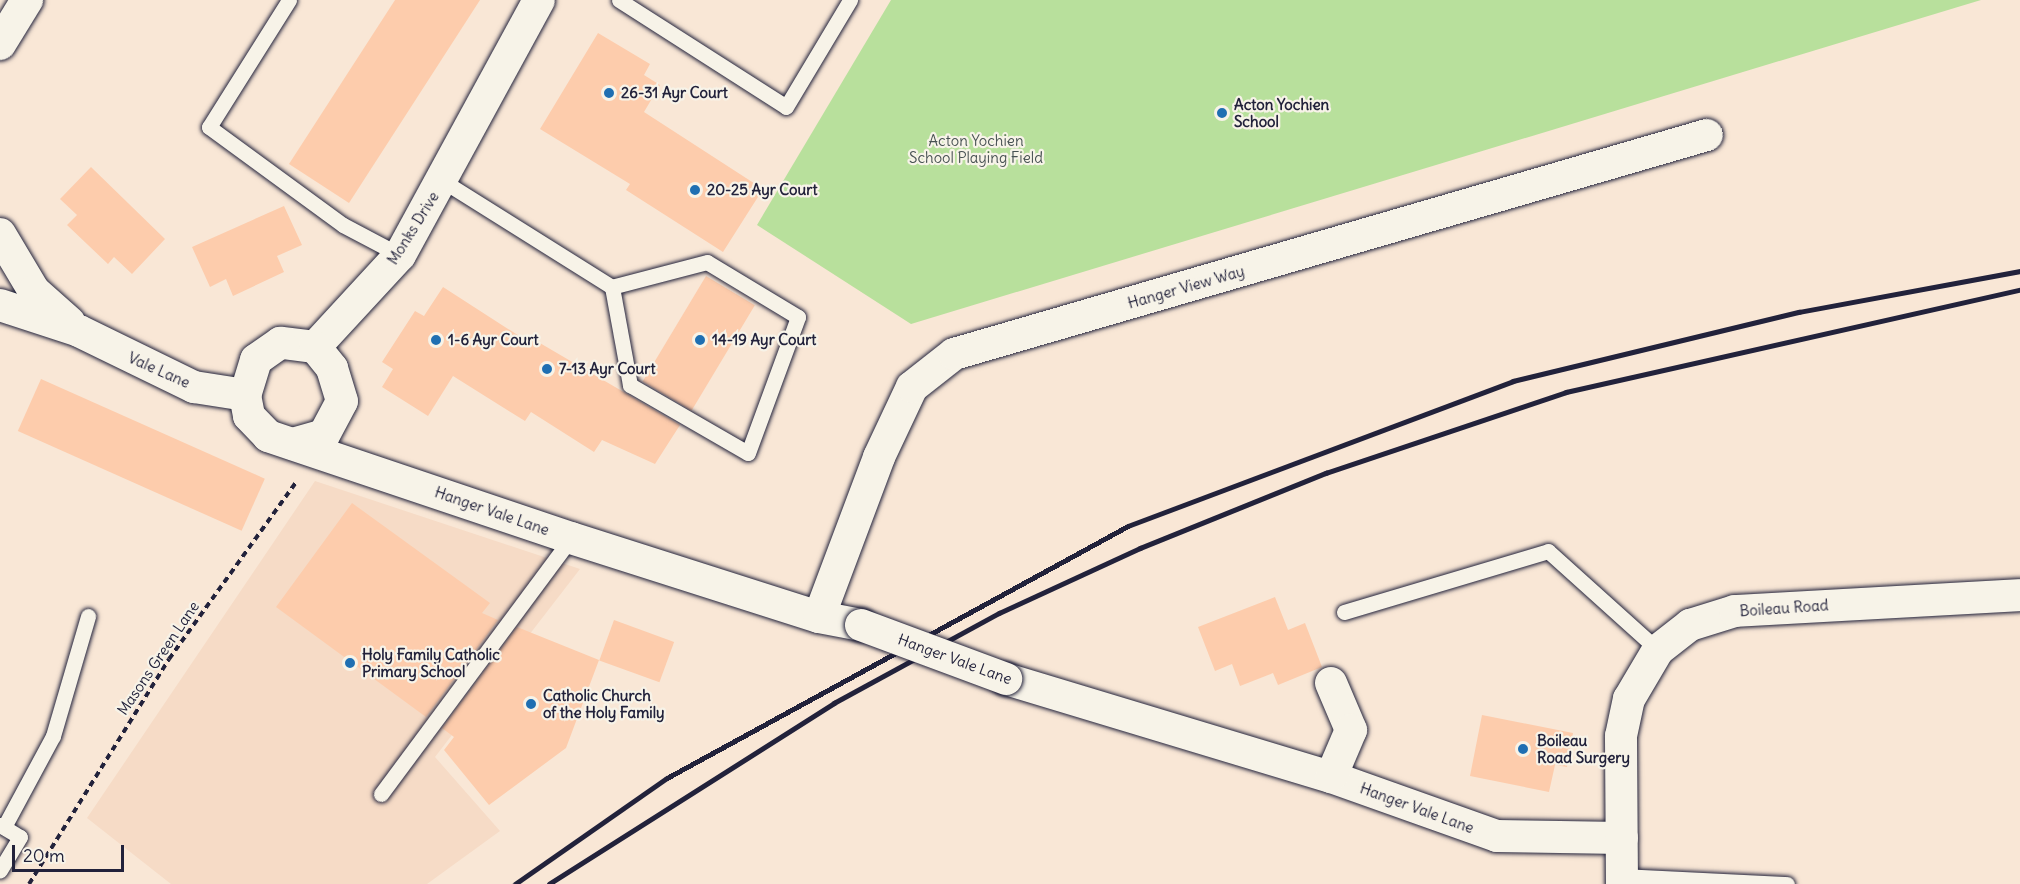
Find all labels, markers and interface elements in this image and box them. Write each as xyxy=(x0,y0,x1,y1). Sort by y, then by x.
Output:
place label: 26-31 Ayr Court xyxy=(621,84,728,102)
marker: 26-31 Ayr Court xyxy=(602,86,616,100)
place label: Acton Yochien School xyxy=(1234,95,1329,130)
marker: Acton Yochien School xyxy=(1215,106,1229,120)
park label: Acton Yochien School Playing Field xyxy=(909,131,1043,166)
place label: 20-25 Ayr Court xyxy=(707,181,817,199)
marker: 20-25 Ayr Court xyxy=(688,183,702,197)
street label: Monks Drive xyxy=(383,188,443,268)
street label: Hanger View Way xyxy=(1126,262,1246,312)
place label: 1-6 Ayr Court xyxy=(448,331,539,349)
place label: 14-19 Ayr Court xyxy=(712,331,816,349)
marker: 1-6 Ayr Court xyxy=(429,333,443,347)
marker: 14-19 Ayr Court xyxy=(693,333,707,347)
street label: Vale Lane xyxy=(125,348,193,392)
place label: 7-13 Ayr Court xyxy=(559,360,655,378)
marker: 7-13 Ayr Court xyxy=(540,362,554,376)
street label: Hanger Vale Lane xyxy=(432,483,552,539)
street label: Boileau Road xyxy=(1739,596,1829,620)
street label: Masons Green Lane xyxy=(113,598,203,718)
street label: Hanger Vale Lane xyxy=(896,630,1014,688)
place label: Holy Family Catholic Primary School xyxy=(362,645,500,680)
marker: Holy Family Catholic Primary School xyxy=(343,656,357,670)
place label: Catholic Church of the Holy Family xyxy=(543,686,665,721)
marker: Catholic Church of the Holy Family xyxy=(524,697,538,711)
place label: Boileau Road Surgery xyxy=(1537,731,1630,766)
marker: Boileau Road Surgery xyxy=(1514,740,1532,758)
street label: Hanger Vale Lane xyxy=(1358,779,1476,837)
scale bar xyxy=(15,833,128,871)
text: 20 m xyxy=(23,844,65,867)

